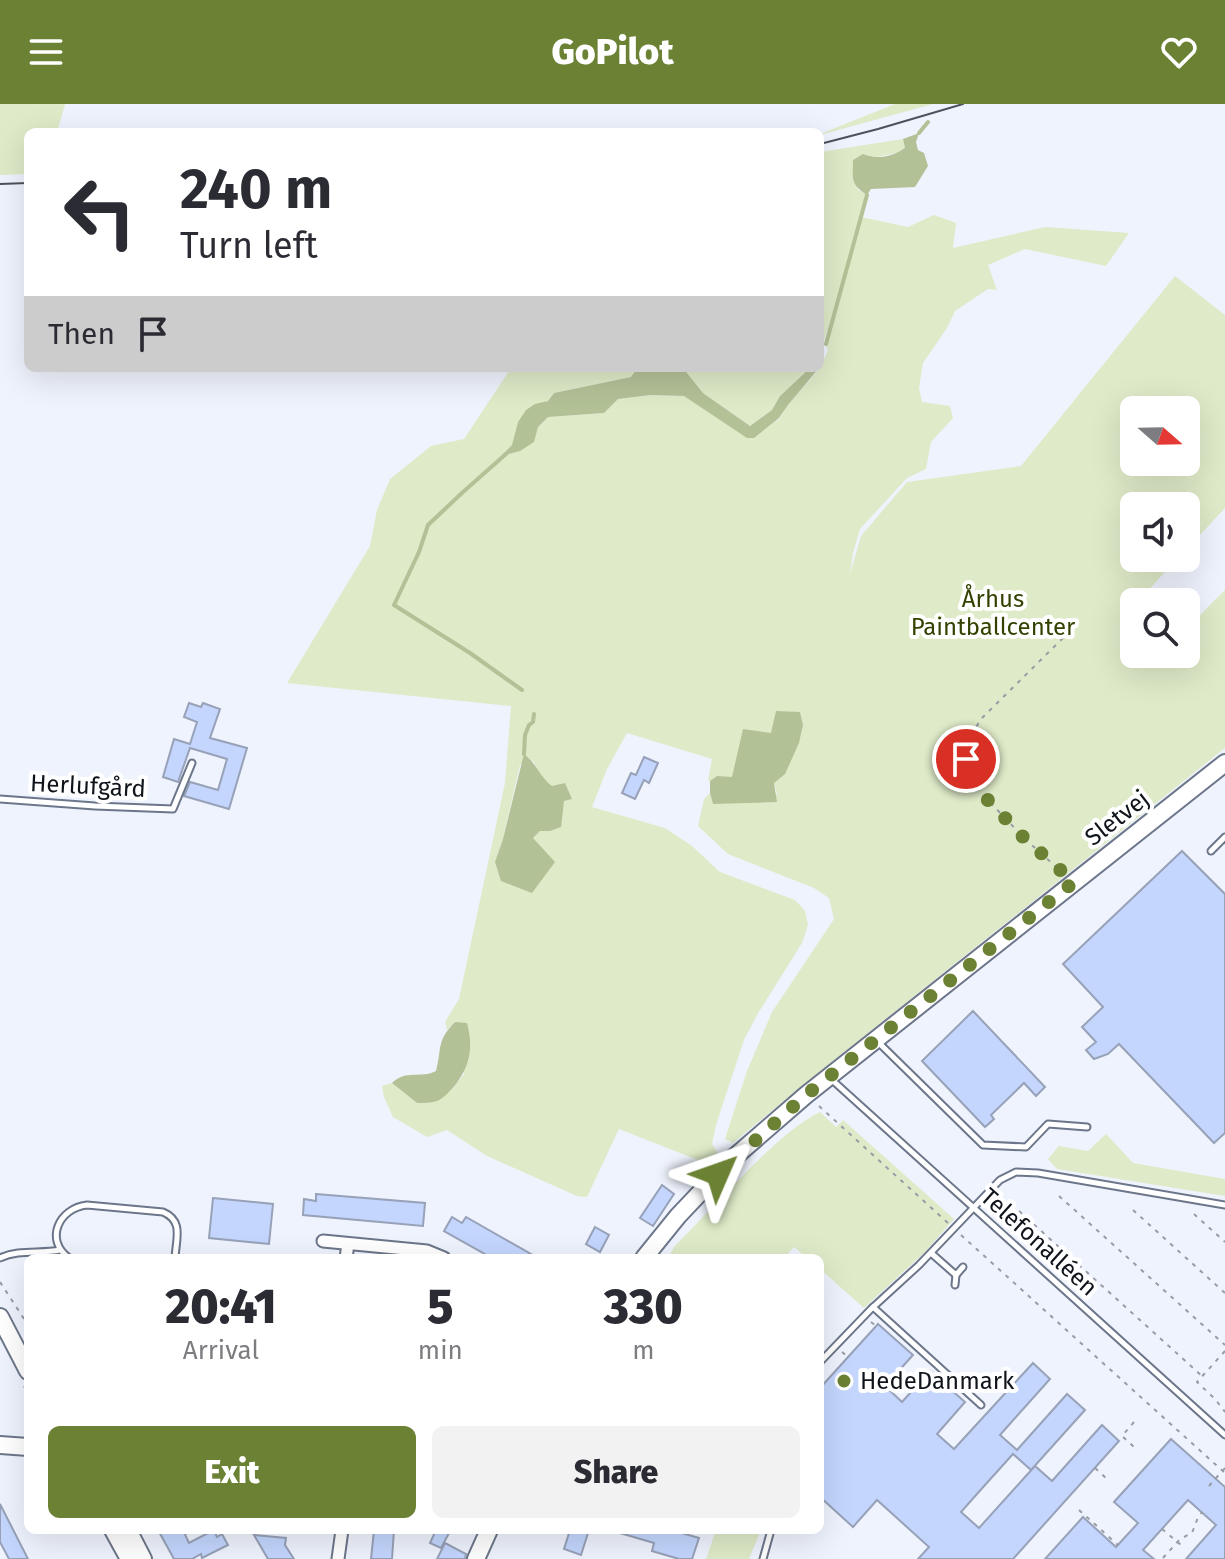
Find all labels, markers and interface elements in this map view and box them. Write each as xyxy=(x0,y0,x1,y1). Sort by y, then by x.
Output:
icon: menu xyxy=(24,30,68,74)
text: GoPilot xyxy=(551,30,674,74)
icon: heart xyxy=(1157,30,1201,74)
text: 240 m xyxy=(180,156,332,223)
icon: left xyxy=(48,160,152,264)
text: Turn left xyxy=(180,224,318,268)
icon: arrive xyxy=(131,312,175,356)
text: Then xyxy=(48,316,115,352)
north arrow xyxy=(1120,396,1200,476)
map controls xyxy=(1120,396,1200,668)
button: sound xyxy=(1120,492,1200,572)
park label: Århus Paintballcenter xyxy=(911,584,1076,641)
button: search xyxy=(1120,588,1200,668)
pin xyxy=(932,725,1000,793)
icon: arrive xyxy=(944,737,988,781)
street label: Herlufgård xyxy=(30,769,146,803)
street label: Sletvej xyxy=(1080,784,1154,852)
position arrow xyxy=(676,1132,760,1216)
street label: Telefonalléen xyxy=(975,1182,1103,1302)
text: 20:41 xyxy=(165,1278,277,1336)
text: 5 xyxy=(427,1278,453,1336)
text: 330 xyxy=(604,1278,683,1336)
text: Arrival xyxy=(183,1335,259,1366)
text: min xyxy=(418,1335,463,1366)
text: m xyxy=(632,1335,655,1366)
place label: HedeDanmark xyxy=(860,1367,1015,1395)
marker: HedeDanmark xyxy=(835,1372,853,1390)
button: Exit xyxy=(48,1426,416,1518)
button: Share xyxy=(432,1426,800,1518)

